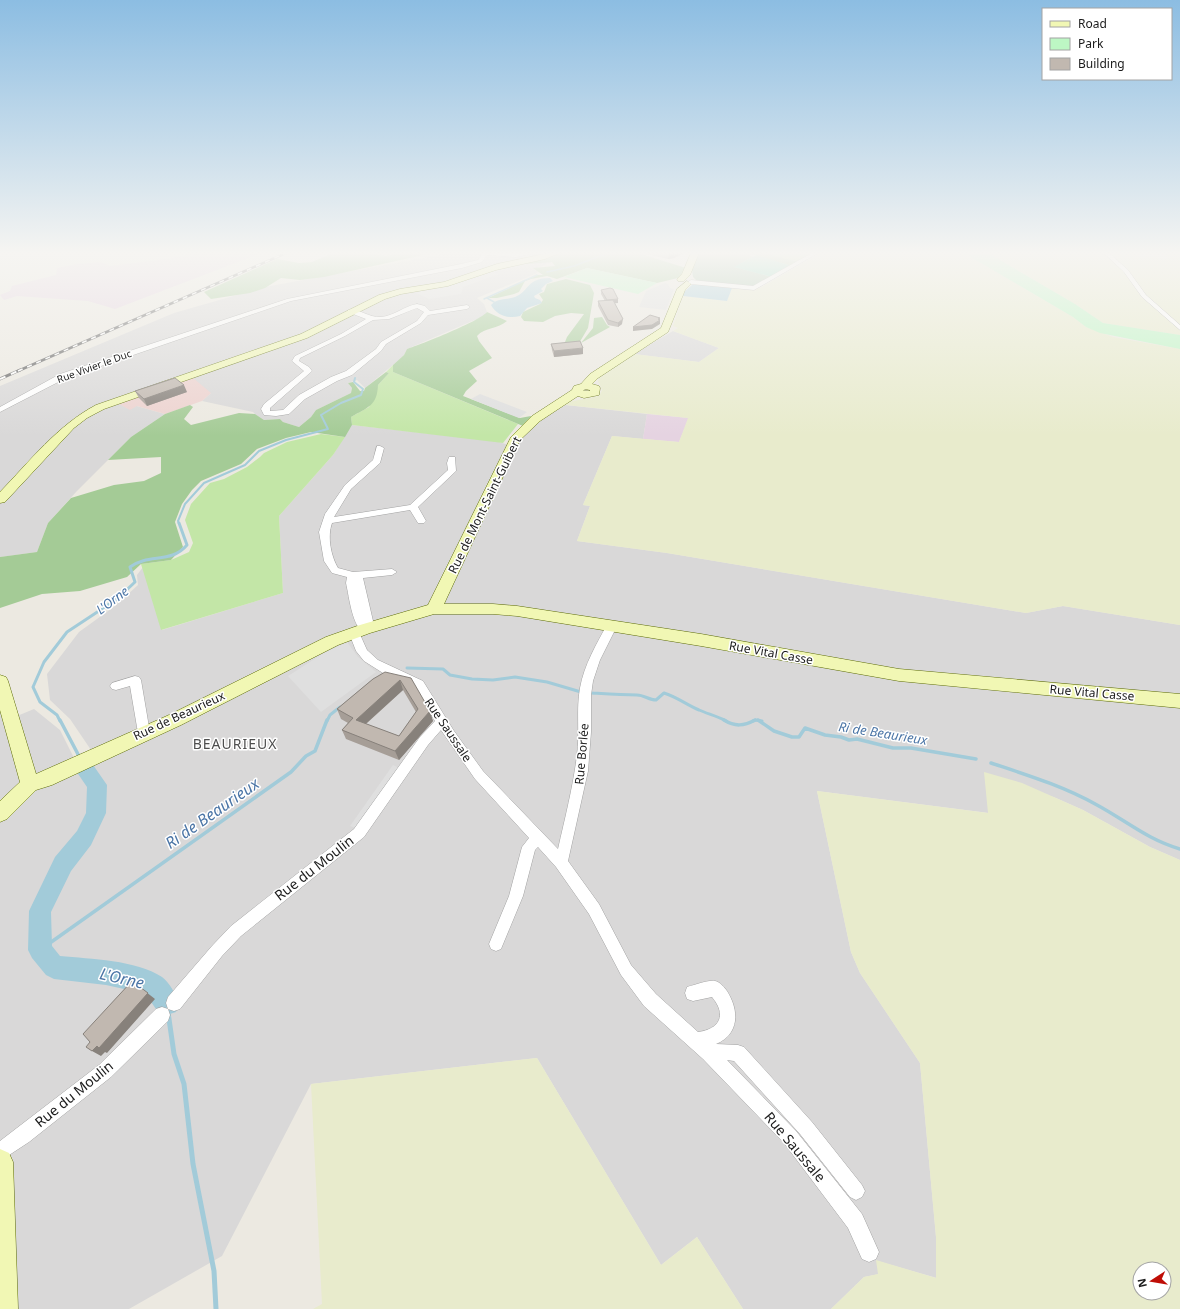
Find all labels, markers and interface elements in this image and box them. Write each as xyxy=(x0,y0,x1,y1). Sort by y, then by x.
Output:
legend xyxy=(1042,8,1172,80)
text: Road xyxy=(1078,15,1107,32)
text: Park xyxy=(1078,35,1104,52)
text: Building xyxy=(1078,55,1125,72)
street label: Rue Vivier le Duc xyxy=(55,346,133,386)
street label: Rue de Mont-Saint-Guibert xyxy=(444,433,525,576)
water label: L'Orne xyxy=(92,581,132,618)
street label: Rue Vital Casse xyxy=(728,637,815,668)
street label: Rue Vital Casse xyxy=(1049,680,1135,705)
street label: Rue de Beaurieux xyxy=(130,687,228,744)
street label: Rue Saussale xyxy=(421,694,476,765)
water label: Ri de Beaurieux xyxy=(837,717,929,749)
street label: Rue Borlée xyxy=(570,722,593,785)
district label: BEAURIEUX xyxy=(193,734,277,753)
water label: Ri de Beaurieux xyxy=(161,772,265,854)
street label: Rue du Moulin xyxy=(270,831,357,904)
water label: L'Orne xyxy=(98,962,146,994)
street label: Rue du Moulin xyxy=(31,1056,117,1131)
street label: Rue Saussale xyxy=(761,1108,830,1186)
north arrow xyxy=(1132,1261,1172,1301)
text: N xyxy=(1133,1277,1150,1289)

